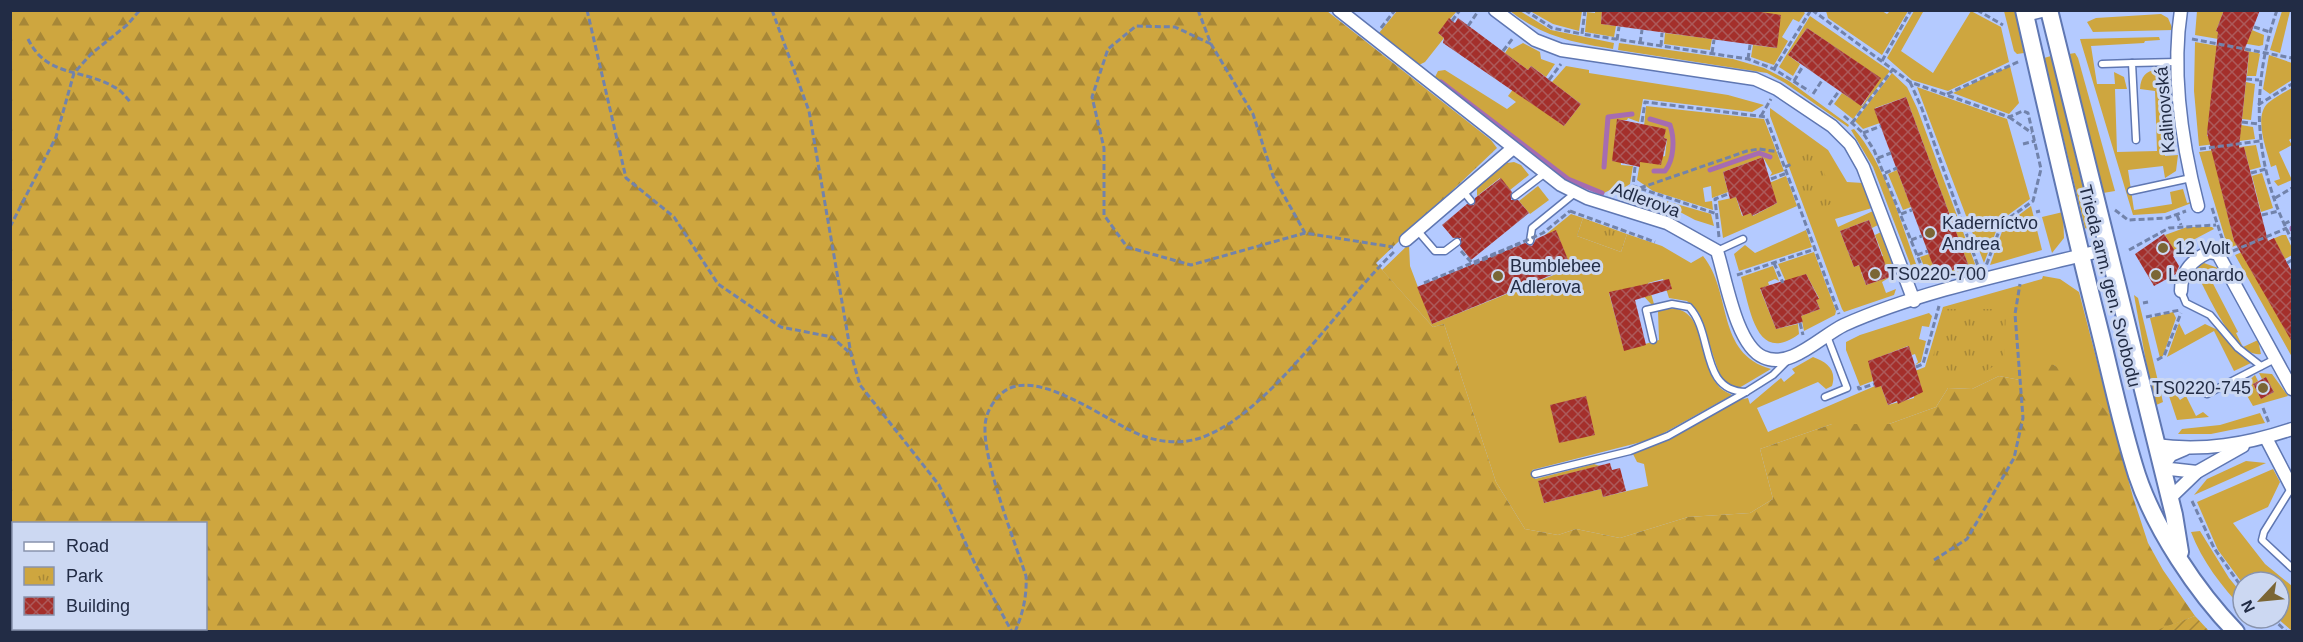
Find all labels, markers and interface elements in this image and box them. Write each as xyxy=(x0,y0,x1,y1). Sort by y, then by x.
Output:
street label: Kalinovská xyxy=(2151,65,2179,154)
street label: Adlerova xyxy=(1609,178,1684,222)
street label: Trieda arm. gen. Svobodu xyxy=(2075,183,2145,389)
place label: Kaderníctvo Andrea xyxy=(1942,213,2038,254)
marker: Kaderníctvo Andrea xyxy=(1923,226,1937,240)
place label: 12 Volt xyxy=(2175,238,2230,258)
marker: 12 Volt xyxy=(2156,241,2170,255)
place label: Bumblebee Adlerova xyxy=(1510,256,1601,297)
place label: TS0220-700 xyxy=(1887,264,1986,284)
place label: Leonardo xyxy=(2168,265,2244,285)
marker: TS0220-700 xyxy=(1868,267,1882,281)
marker: Leonardo xyxy=(2149,268,2163,282)
marker: Bumblebee Adlerova xyxy=(1491,269,1505,283)
place label: TS0220-745 xyxy=(2152,378,2251,398)
marker: TS0220-745 xyxy=(2256,381,2270,395)
legend xyxy=(12,522,207,630)
text: Road xyxy=(66,536,109,556)
text: Park xyxy=(66,566,104,586)
north arrow xyxy=(2231,570,2291,630)
text: Building xyxy=(66,596,130,616)
text: N xyxy=(2238,597,2258,615)

